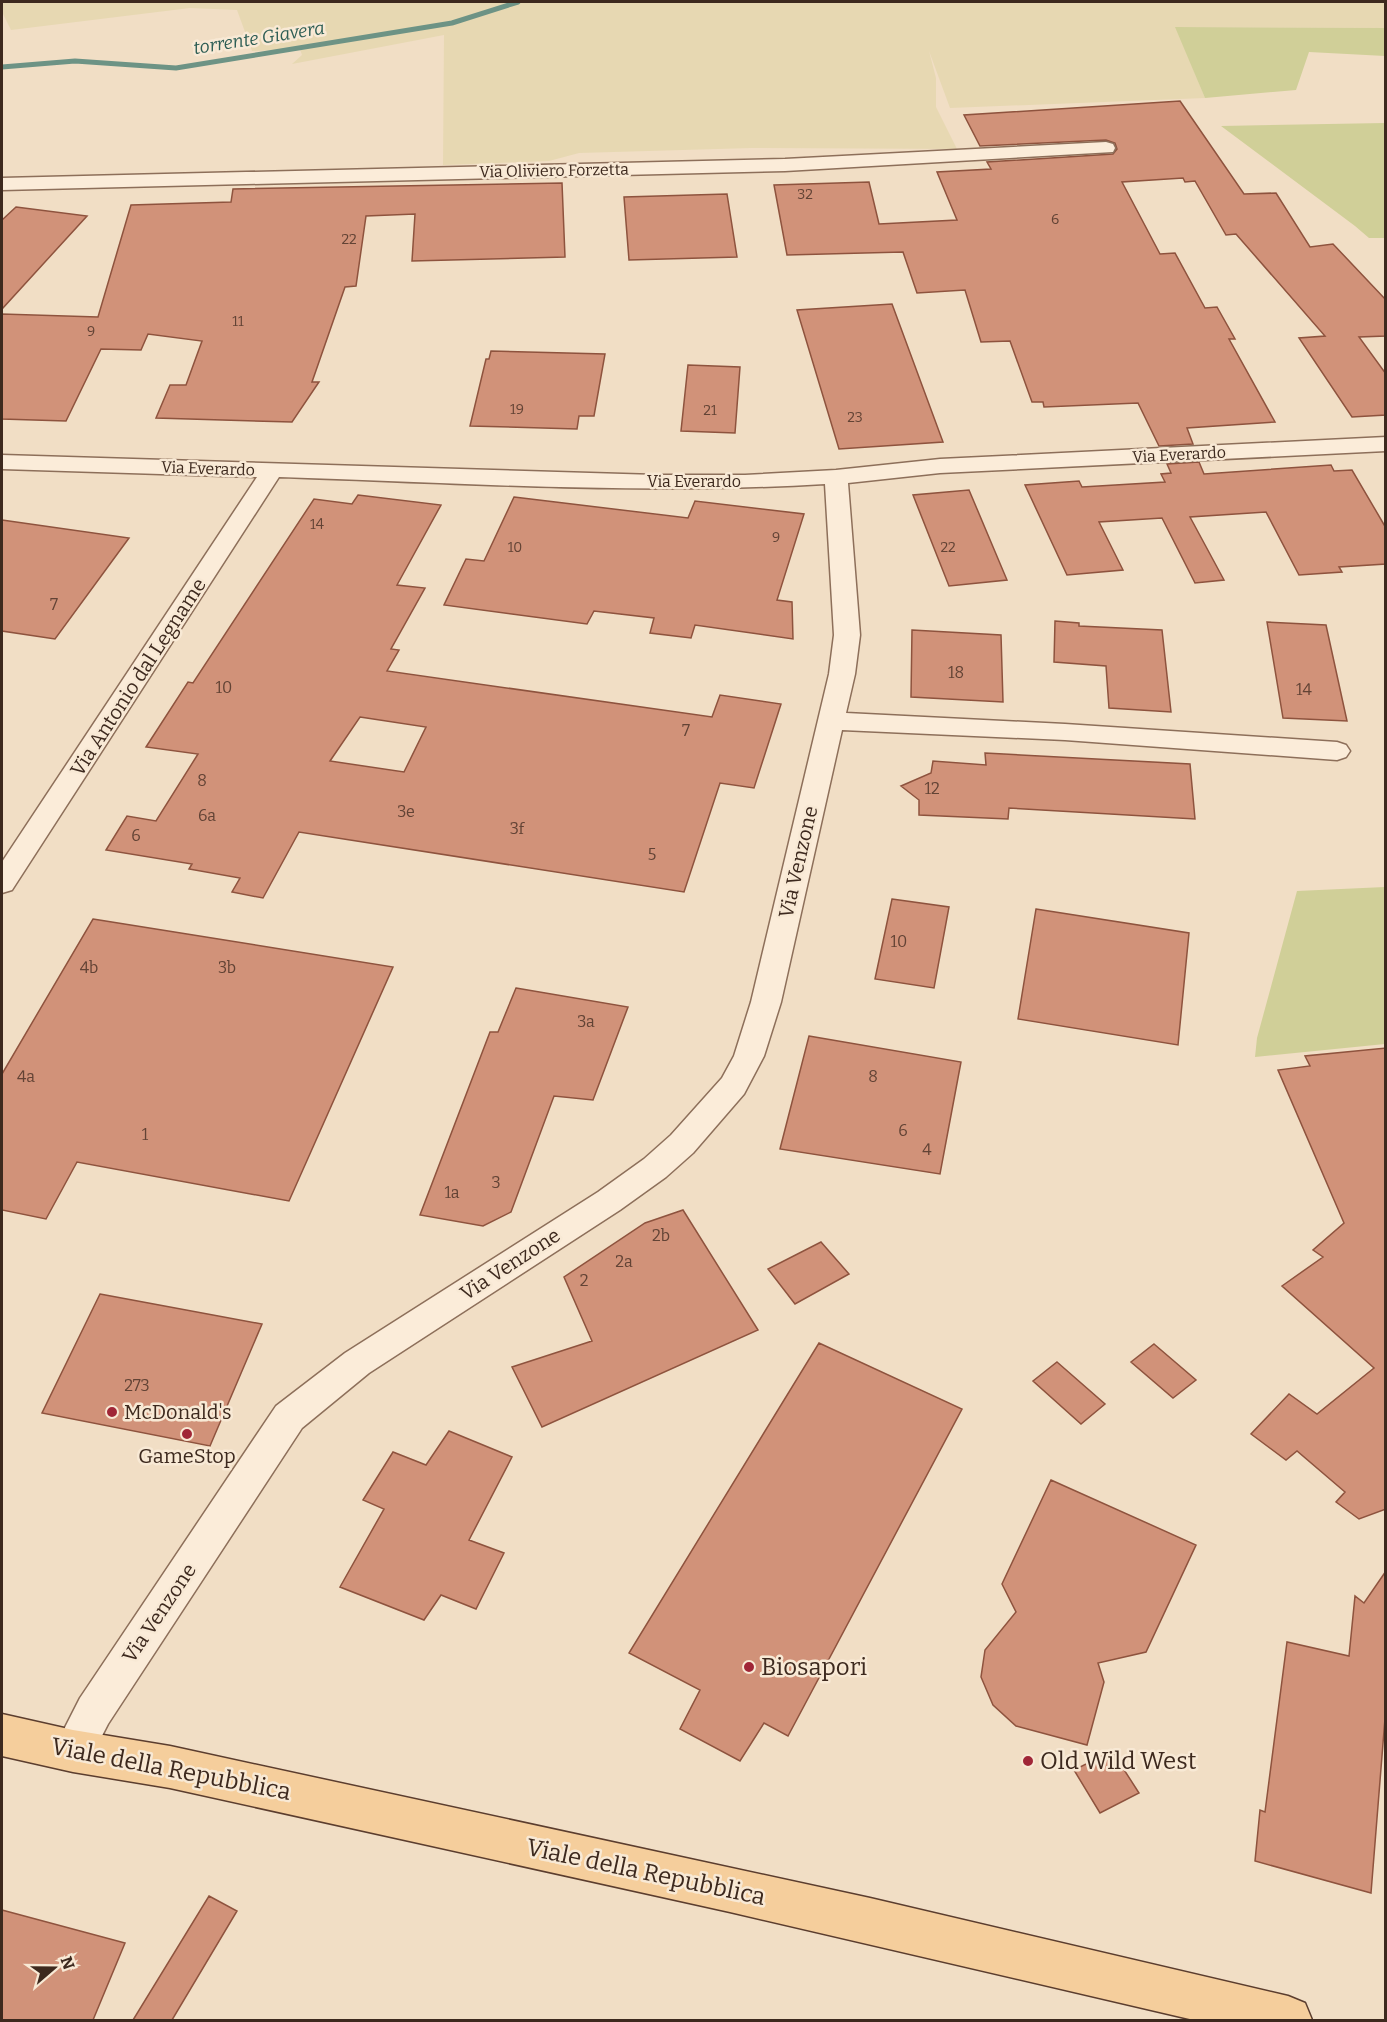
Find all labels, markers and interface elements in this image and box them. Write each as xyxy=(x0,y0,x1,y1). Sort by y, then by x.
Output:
water label: torrente Giavera xyxy=(192,17,326,59)
street label: Via Oliviero Forzetta xyxy=(479,160,629,181)
house number: 32 xyxy=(797,186,813,203)
house number: 6 xyxy=(1051,211,1059,228)
house number: 22 xyxy=(341,231,357,248)
house number: 11 xyxy=(232,313,244,330)
house number: 9 xyxy=(87,323,95,340)
house number: 19 xyxy=(510,401,524,418)
house number: 21 xyxy=(703,402,717,419)
house number: 23 xyxy=(847,409,863,426)
street label: Via Everardo xyxy=(1132,443,1226,466)
street label: Via Everardo xyxy=(161,457,255,480)
street label: Via Everardo xyxy=(647,472,741,491)
house number: 14 xyxy=(310,516,324,533)
house number: 9 xyxy=(772,529,780,546)
house number: 10 xyxy=(508,539,522,556)
house number: 22 xyxy=(940,539,956,556)
street label: Via Antonio dal Legname xyxy=(65,574,211,780)
house number: 7 xyxy=(50,595,58,614)
house number: 18 xyxy=(948,663,964,682)
house number: 10 xyxy=(216,678,232,697)
house number: 14 xyxy=(1296,680,1313,699)
house number: 7 xyxy=(682,721,690,740)
house number: 8 xyxy=(197,771,207,790)
house number: 12 xyxy=(924,779,940,798)
house number: 3e xyxy=(397,802,415,821)
street label: Via Venzone xyxy=(773,804,823,920)
house number: 6a xyxy=(198,806,216,825)
house number: 3f xyxy=(510,819,526,838)
house number: 6 xyxy=(131,826,141,845)
house number: 5 xyxy=(648,845,656,864)
house number: 10 xyxy=(891,932,907,951)
house number: 4b xyxy=(80,958,98,977)
house number: 3b xyxy=(218,958,236,977)
house number: 3a xyxy=(577,1012,595,1031)
house number: 4a xyxy=(17,1067,35,1086)
house number: 8 xyxy=(868,1067,878,1086)
house number: 6 xyxy=(898,1121,908,1140)
house number: 1 xyxy=(142,1125,149,1144)
house number: 4 xyxy=(922,1140,932,1159)
house number: 3 xyxy=(491,1173,501,1192)
house number: 1a xyxy=(444,1183,460,1202)
street label: Via Venzone xyxy=(456,1223,564,1305)
house number: 2b xyxy=(652,1226,670,1245)
house number: 2a xyxy=(615,1252,633,1271)
house number: 2 xyxy=(580,1271,588,1290)
house number: 273 xyxy=(124,1376,150,1395)
place label: McDonald's xyxy=(124,1400,231,1424)
marker: McDonald's xyxy=(105,1405,119,1419)
marker: GameStop xyxy=(180,1427,194,1441)
place label: GameStop xyxy=(138,1444,236,1468)
street label: Via Venzone xyxy=(117,1559,201,1667)
place label: Biosapori xyxy=(761,1653,867,1681)
marker: Biosapori xyxy=(742,1660,756,1674)
street label: Viale della Repubblica xyxy=(49,1732,293,1806)
place label: Old Wild West xyxy=(1040,1747,1197,1775)
marker: Old Wild West xyxy=(1021,1754,1035,1768)
street label: Viale della Repubblica xyxy=(524,1833,768,1911)
north arrow xyxy=(24,1938,84,1998)
text: N xyxy=(57,1954,79,1972)

